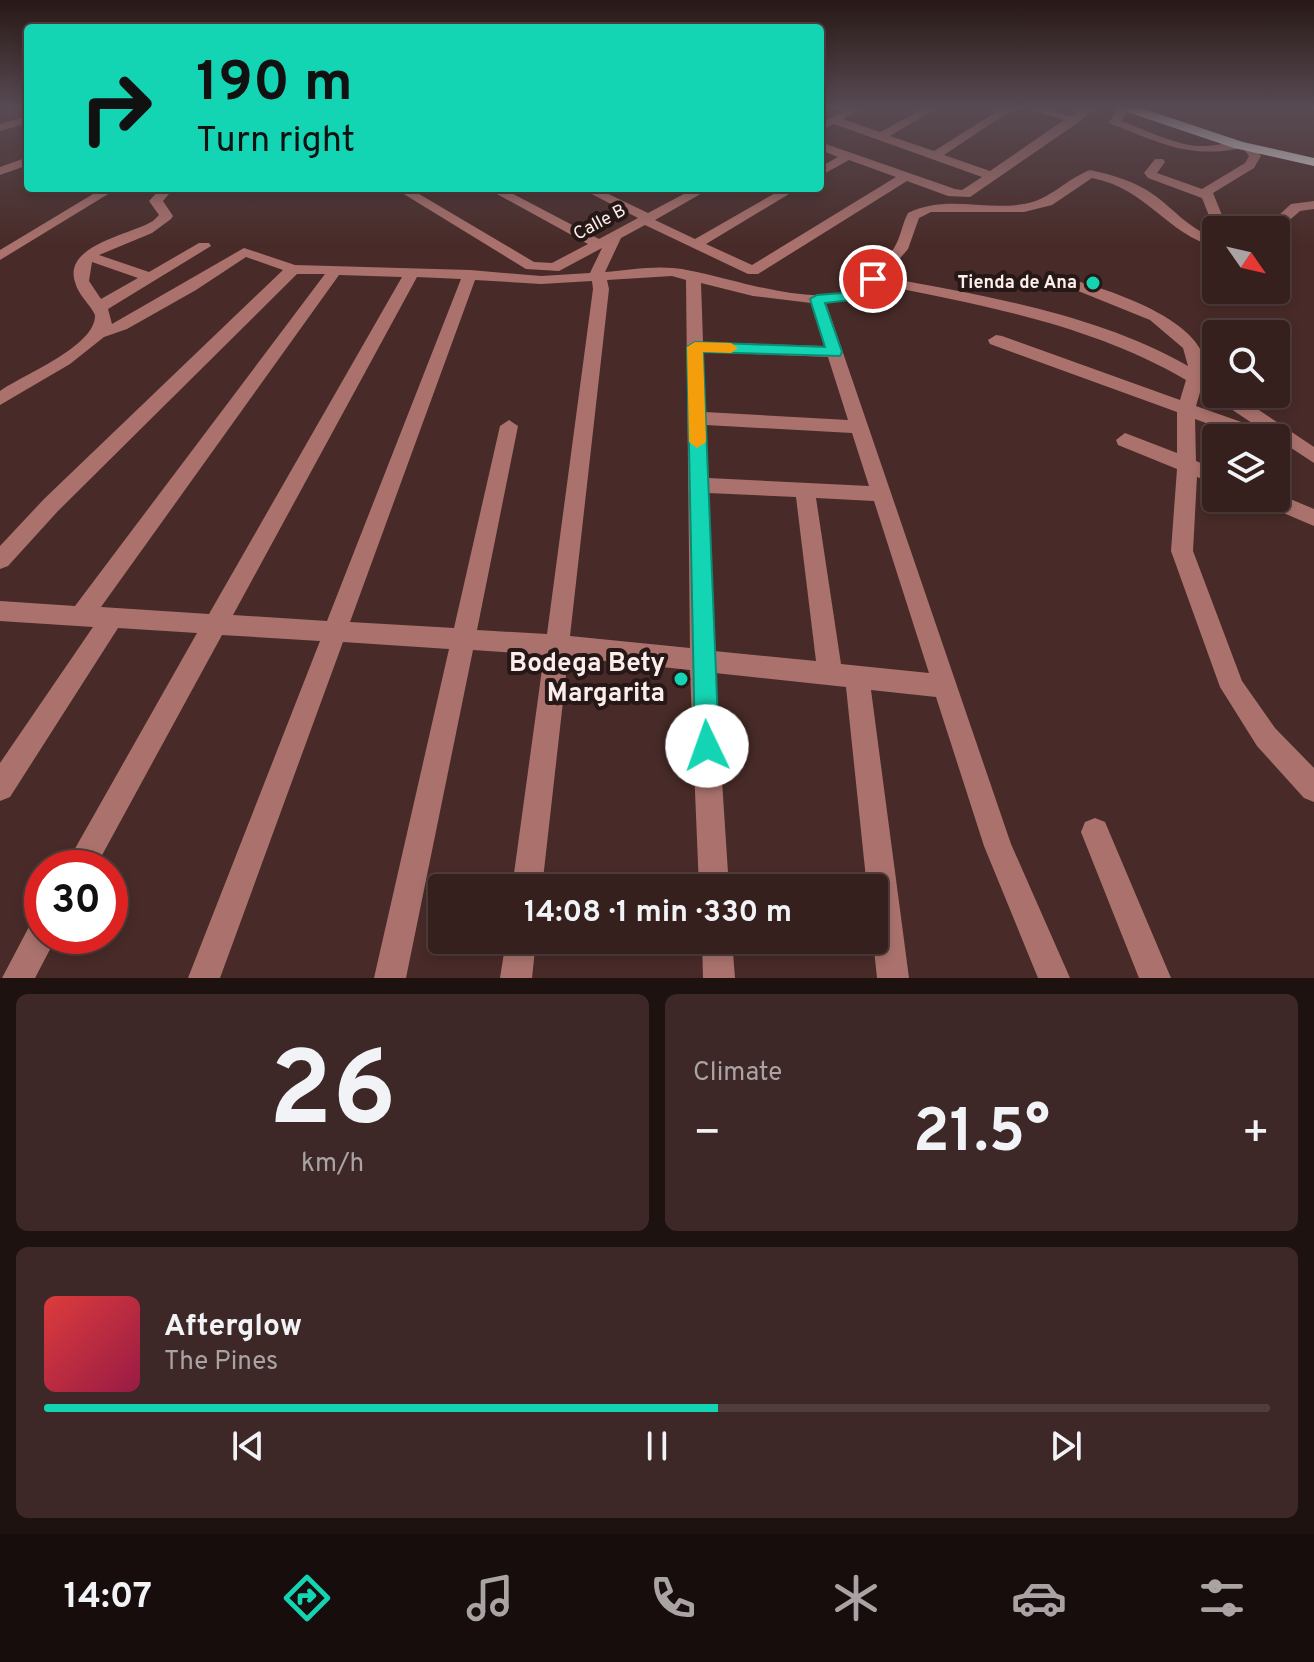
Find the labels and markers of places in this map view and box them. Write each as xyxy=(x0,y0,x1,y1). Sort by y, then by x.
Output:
pin xyxy=(839,245,907,313)
place label: Tienda de Ana xyxy=(958,272,1077,295)
marker: Tienda de Ana xyxy=(1084,274,1102,292)
place label: Bodega Bety Margarita xyxy=(509,648,665,711)
marker: Bodega Bety Margarita xyxy=(672,670,690,688)

